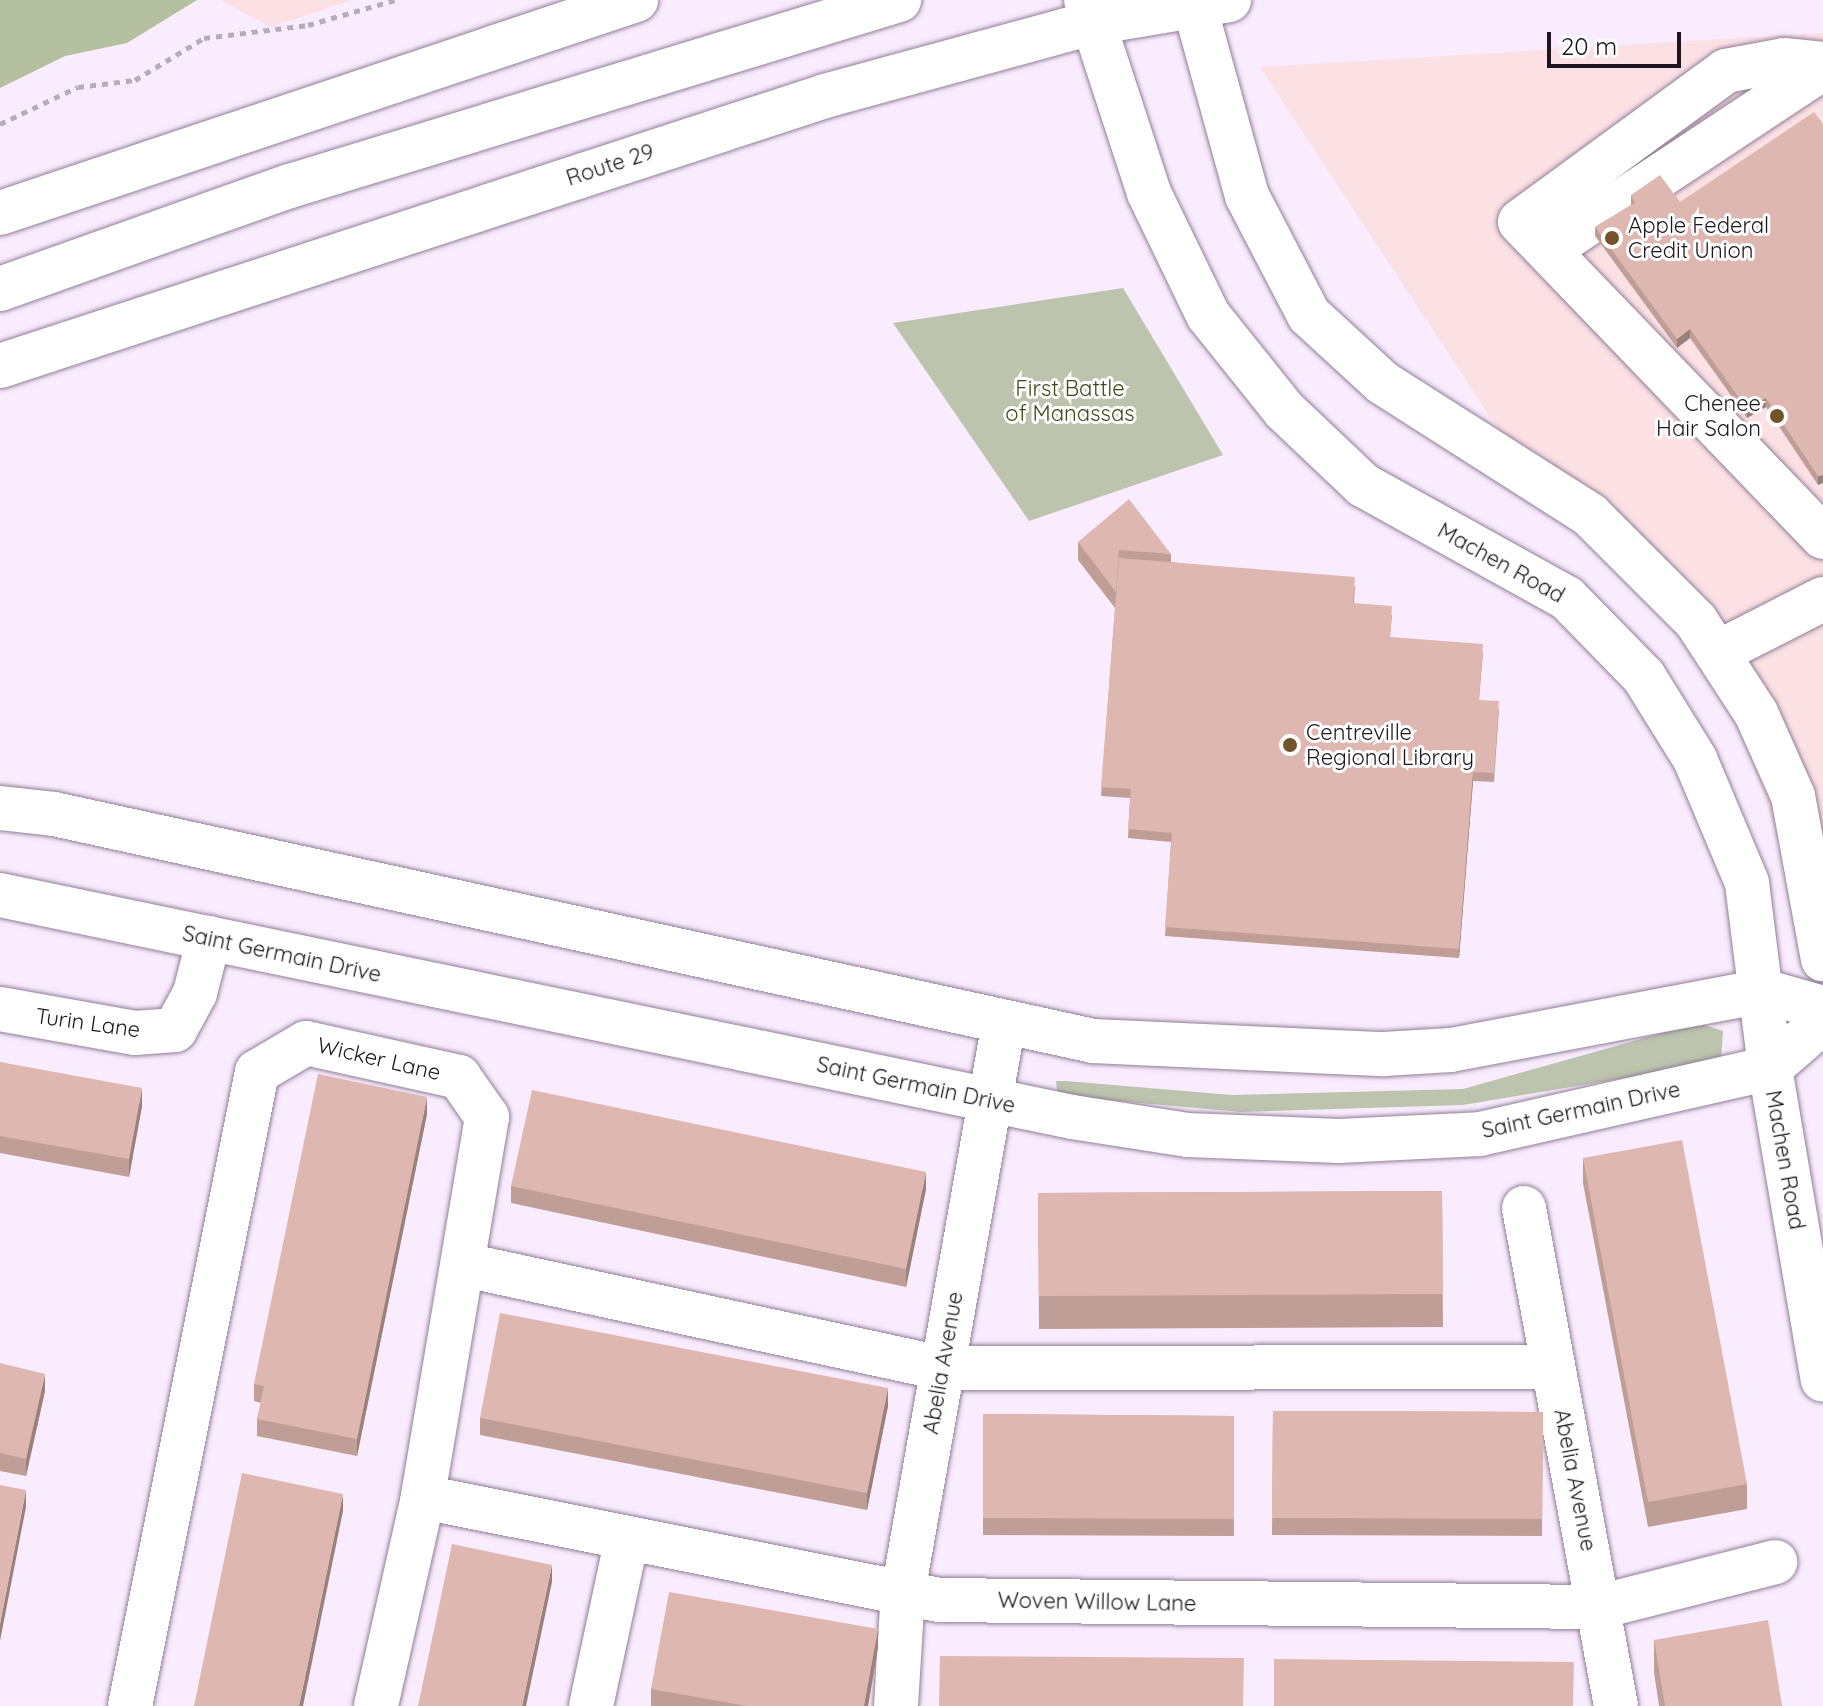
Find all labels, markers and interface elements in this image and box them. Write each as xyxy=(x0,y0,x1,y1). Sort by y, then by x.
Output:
scale bar xyxy=(1551,16,1685,66)
text: 20 m xyxy=(1561,31,1617,61)
street label: Route 29 xyxy=(563,138,657,192)
place label: Apple Federal Credit Union xyxy=(1628,212,1769,264)
marker: Apple Federal Credit Union xyxy=(1603,229,1621,247)
park label: First Battle of Manassas xyxy=(1005,375,1135,426)
place label: Chenee Hair Salon xyxy=(1656,390,1761,442)
marker: Chenee Hair Salon xyxy=(1768,407,1786,425)
street label: Machen Road xyxy=(1433,517,1569,609)
place label: Centreville Regional Library xyxy=(1306,719,1474,770)
marker: Centreville Regional Library xyxy=(1281,736,1299,754)
street label: Saint Germain Drive xyxy=(180,920,384,988)
street label: Turin Lane xyxy=(34,1003,142,1043)
street label: Wicker Lane xyxy=(315,1032,443,1086)
street label: Saint Germain Drive xyxy=(814,1051,1018,1119)
street label: Saint Germain Drive xyxy=(1479,1076,1683,1144)
street label: Machen Road xyxy=(1760,1088,1810,1232)
street label: Abelia Avenue xyxy=(917,1290,969,1436)
street label: Abelia Avenue xyxy=(1548,1407,1602,1553)
street label: Woven Willow Lane xyxy=(997,1587,1197,1617)

